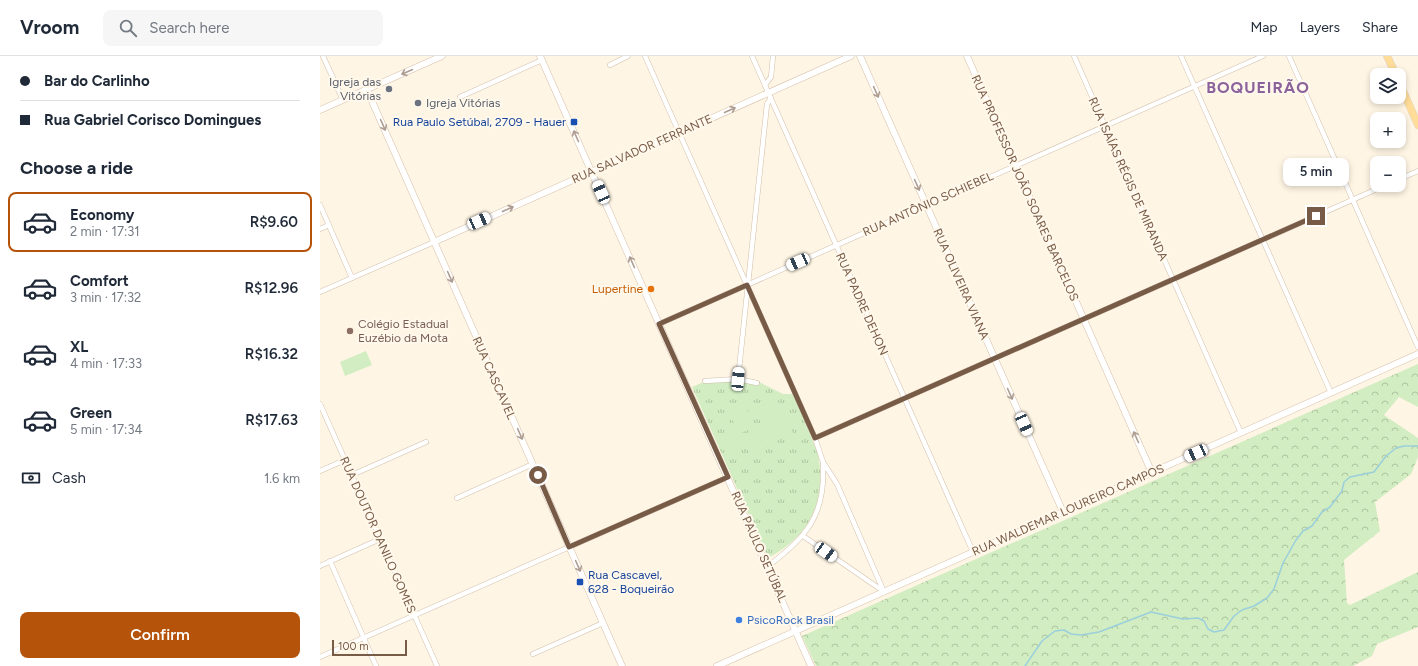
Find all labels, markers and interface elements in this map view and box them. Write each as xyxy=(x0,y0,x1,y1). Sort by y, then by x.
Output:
search box xyxy=(103,10,383,46)
text: Vroom xyxy=(20,16,79,39)
icon: search xyxy=(117,17,139,39)
text: Search here xyxy=(149,19,229,37)
text: Map xyxy=(1250,19,1278,36)
text: Layers xyxy=(1300,19,1340,36)
text: Share xyxy=(1362,19,1398,36)
map controls xyxy=(1370,68,1406,192)
button: layers xyxy=(1370,68,1406,104)
one-way arrow xyxy=(401,69,413,76)
text: Bar do Carlinho xyxy=(44,72,150,90)
street label: RUA PROFESSOR JOÃO SOARES BARCELOS xyxy=(969,73,1081,303)
place label: Igreja das Vitórias xyxy=(329,75,381,103)
district label: BOQUEIRÃO xyxy=(1206,78,1310,97)
marker: Igreja das Vitórias xyxy=(384,84,394,94)
one-way arrow xyxy=(873,85,880,97)
street label: RUA ISAÍAS RÉGIS DE MIRANDA xyxy=(1085,95,1171,263)
place label: Igreja Vitórias xyxy=(426,96,501,110)
marker: Igreja Vitórias xyxy=(413,98,423,108)
one-way arrow xyxy=(723,106,735,113)
text: Rua Gabriel Corisco Domingues xyxy=(44,111,261,129)
street label: RUA SALVADOR FERRANTE xyxy=(569,112,715,186)
button: + xyxy=(1370,112,1406,148)
place label: Rua Paulo Setúbal, 2709 - Hauer xyxy=(393,115,566,129)
marker: Rua Paulo Setúbal, 2709 - Hauer xyxy=(569,117,579,127)
one-way arrow xyxy=(379,119,387,131)
one-way arrow xyxy=(572,130,579,142)
button: − xyxy=(1370,156,1406,192)
text: Choose a ride xyxy=(20,157,133,179)
callout: 5 min xyxy=(1283,158,1349,186)
text: 5 min xyxy=(1300,164,1332,179)
street label: RUA ANTÔNIO SCHIEBEL xyxy=(861,169,996,239)
car xyxy=(591,179,611,205)
one-way arrow xyxy=(914,179,921,191)
icon: car xyxy=(22,204,58,240)
one-way arrow xyxy=(502,204,514,212)
text: Economy xyxy=(70,206,135,224)
route end xyxy=(1307,207,1325,225)
car xyxy=(466,211,492,231)
text: R$9.60 xyxy=(250,213,298,231)
text: 2 min · 17:31 xyxy=(70,224,140,239)
street label: RUA OLIVEIRA VIANA xyxy=(930,226,992,342)
street label: RUA PADRE DEHON xyxy=(833,250,891,358)
car xyxy=(785,252,811,272)
one-way arrow xyxy=(628,257,635,269)
icon: car xyxy=(22,270,58,306)
one-way arrow xyxy=(447,271,454,283)
text: Comfort xyxy=(70,272,129,290)
text: R$12.96 xyxy=(245,279,298,297)
place label: Lupertine xyxy=(592,282,643,296)
marker: Lupertine xyxy=(646,284,656,294)
text: 3 min · 17:32 xyxy=(70,290,141,305)
place label: Colégio Estadual Euzébio da Mota xyxy=(358,317,448,345)
marker: Colégio Estadual Euzébio da Mota xyxy=(345,326,355,336)
street label: RUA CASCAVEL xyxy=(469,334,519,422)
icon: car xyxy=(22,336,58,372)
text: XL xyxy=(70,338,88,356)
text: R$16.32 xyxy=(245,345,298,363)
text: 4 min · 17:33 xyxy=(70,356,142,371)
car xyxy=(731,367,745,391)
one-way arrow xyxy=(1007,388,1015,400)
icon: car xyxy=(22,402,58,438)
text: Green xyxy=(70,404,112,422)
text: R$17.63 xyxy=(245,411,298,429)
car xyxy=(1014,411,1034,437)
text: 5 min · 17:34 xyxy=(70,422,143,437)
one-way arrow xyxy=(516,428,524,440)
one-way arrow xyxy=(1132,432,1139,444)
car xyxy=(1183,443,1209,463)
street label: RUA DOUTOR DANILO GOMES xyxy=(337,455,419,615)
street label: RUA WALDEMAR LOUREIRO CAMPOS xyxy=(970,461,1166,559)
route start xyxy=(529,466,547,484)
icon: cash xyxy=(20,467,42,489)
text: Cash xyxy=(52,469,86,487)
text: 1.6 km xyxy=(264,471,300,486)
street label: RUA PAULO SETÚBAL xyxy=(728,489,790,605)
car xyxy=(813,540,839,564)
one-way arrow xyxy=(575,560,582,572)
place label: Rua Cascavel, 628 - Boqueirão xyxy=(588,568,674,596)
marker: Rua Cascavel, 628 - Boqueirão xyxy=(575,577,585,587)
button: Confirm xyxy=(20,612,300,658)
place label: PsicoRock Brasil xyxy=(747,613,834,627)
marker: PsicoRock Brasil xyxy=(734,615,744,625)
scale bar xyxy=(332,638,407,657)
text: 100 m xyxy=(338,640,369,653)

